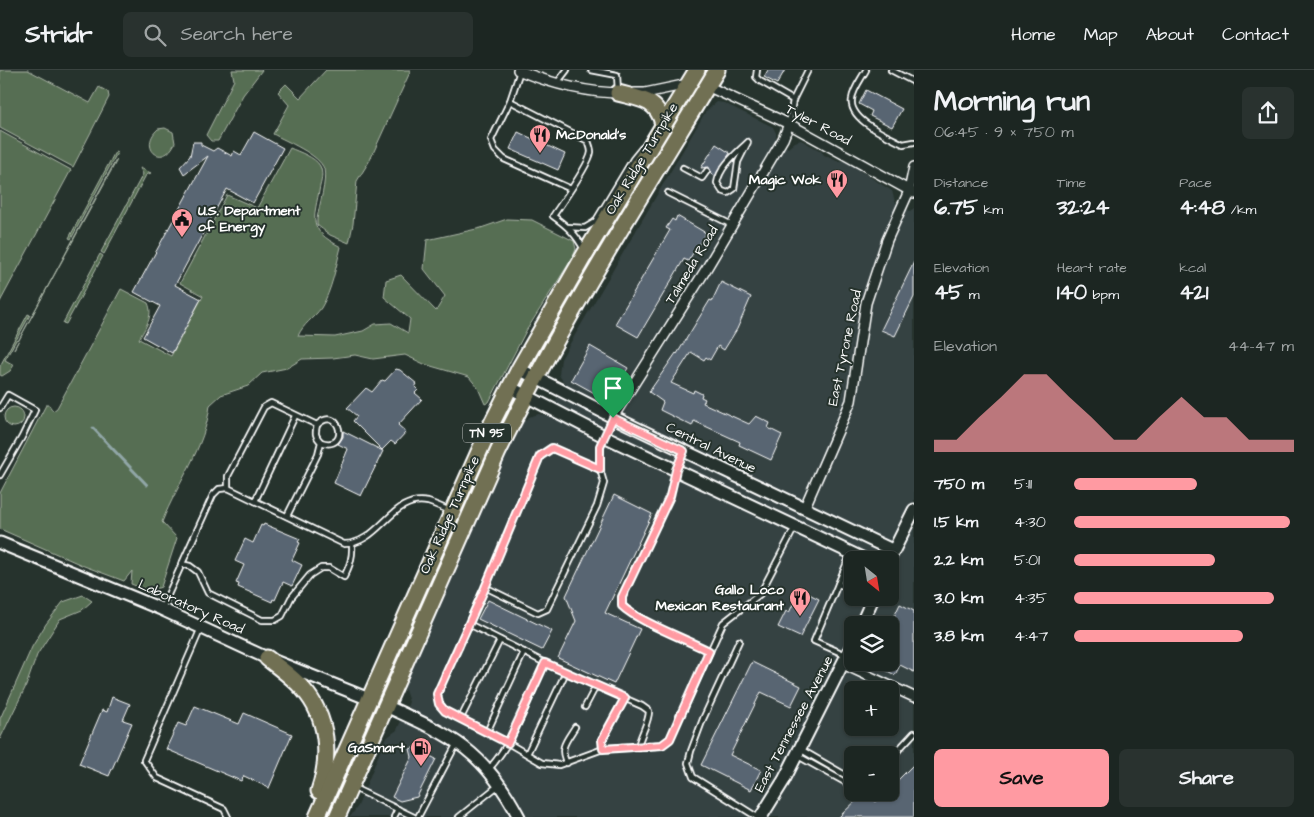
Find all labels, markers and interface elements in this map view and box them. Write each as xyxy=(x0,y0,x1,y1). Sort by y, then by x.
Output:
search box xyxy=(123,12,473,57)
text: Stridr xyxy=(25,18,93,52)
icon: search xyxy=(141,21,169,49)
text: Search here xyxy=(181,21,293,48)
text: Home xyxy=(1011,22,1056,47)
text: Map xyxy=(1084,22,1118,47)
text: About xyxy=(1146,22,1194,47)
text: Contact xyxy=(1222,22,1289,47)
text: Morning run xyxy=(934,82,1090,121)
button: share xyxy=(1242,87,1294,139)
street label: Oak Ridge Turnpike xyxy=(601,99,684,219)
street label: Tyler Road xyxy=(782,99,854,151)
text: 06:45 · 9 × 750 m xyxy=(934,121,1074,143)
restaurant icon: McDonald's xyxy=(528,123,552,154)
place label: McDonald's xyxy=(556,125,626,145)
restaurant icon: Magic Wok xyxy=(825,168,849,199)
place label: Magic Wok xyxy=(749,170,821,191)
text: Distance xyxy=(934,173,988,193)
text: Time xyxy=(1057,173,1086,193)
text: Pace xyxy=(1179,173,1212,193)
text: 6.75 xyxy=(934,193,978,222)
text: 32:24 xyxy=(1057,193,1109,222)
text: 4:48 xyxy=(1179,193,1225,222)
text: km xyxy=(978,200,1003,220)
text: /km xyxy=(1225,200,1257,220)
place label: U.S. Department of Energy xyxy=(198,201,301,238)
public building icon: U.S. Department of Energy xyxy=(170,207,194,238)
street label: Talmeda Road xyxy=(661,222,723,308)
text: Elevation xyxy=(934,258,989,278)
text: Heart rate xyxy=(1057,258,1127,278)
text: kcal xyxy=(1179,258,1206,278)
text: 45 xyxy=(934,278,963,307)
text: 140 xyxy=(1057,278,1087,307)
text: 421 xyxy=(1179,278,1208,307)
text: m xyxy=(963,285,980,305)
text: bpm xyxy=(1087,285,1119,305)
street label: East Tyrone Road xyxy=(823,288,867,408)
text: Elevation xyxy=(934,335,997,357)
text: 44–47 m xyxy=(1228,335,1294,357)
pin xyxy=(592,367,634,418)
icon: arrive xyxy=(599,374,627,402)
street label: Central Avenue xyxy=(662,417,760,479)
road number: TN 95 xyxy=(463,423,511,442)
street label: Oak Ridge Turnpike xyxy=(415,453,485,577)
text: 750 m xyxy=(934,473,984,495)
text: 5:11 xyxy=(1014,473,1032,495)
text: 1.5 km xyxy=(934,511,978,533)
text: 4:30 xyxy=(1014,511,1046,533)
text: 2.2 km xyxy=(934,549,983,571)
text: 5:01 xyxy=(1014,549,1040,571)
north arrow xyxy=(844,551,899,606)
map controls xyxy=(844,551,899,801)
street label: Laboratory Road xyxy=(135,575,247,639)
place label: Gallo Loco Mexican Restaurant xyxy=(656,580,784,616)
restaurant icon: Gallo Loco Mexican Restaurant xyxy=(788,586,812,617)
text: 3.0 km xyxy=(934,587,983,609)
text: 4:35 xyxy=(1014,587,1047,609)
button: layers xyxy=(844,616,899,671)
text: 3.8 km xyxy=(934,625,983,647)
text: 4:47 xyxy=(1014,625,1048,647)
street label: East Tennessee Avenue xyxy=(750,652,839,796)
button: + xyxy=(844,681,899,736)
fuel station icon: GaSmart xyxy=(409,736,433,767)
place label: GaSmart xyxy=(348,738,405,758)
button: − xyxy=(844,746,899,801)
button: Save xyxy=(934,749,1109,807)
button: Share xyxy=(1119,749,1294,807)

